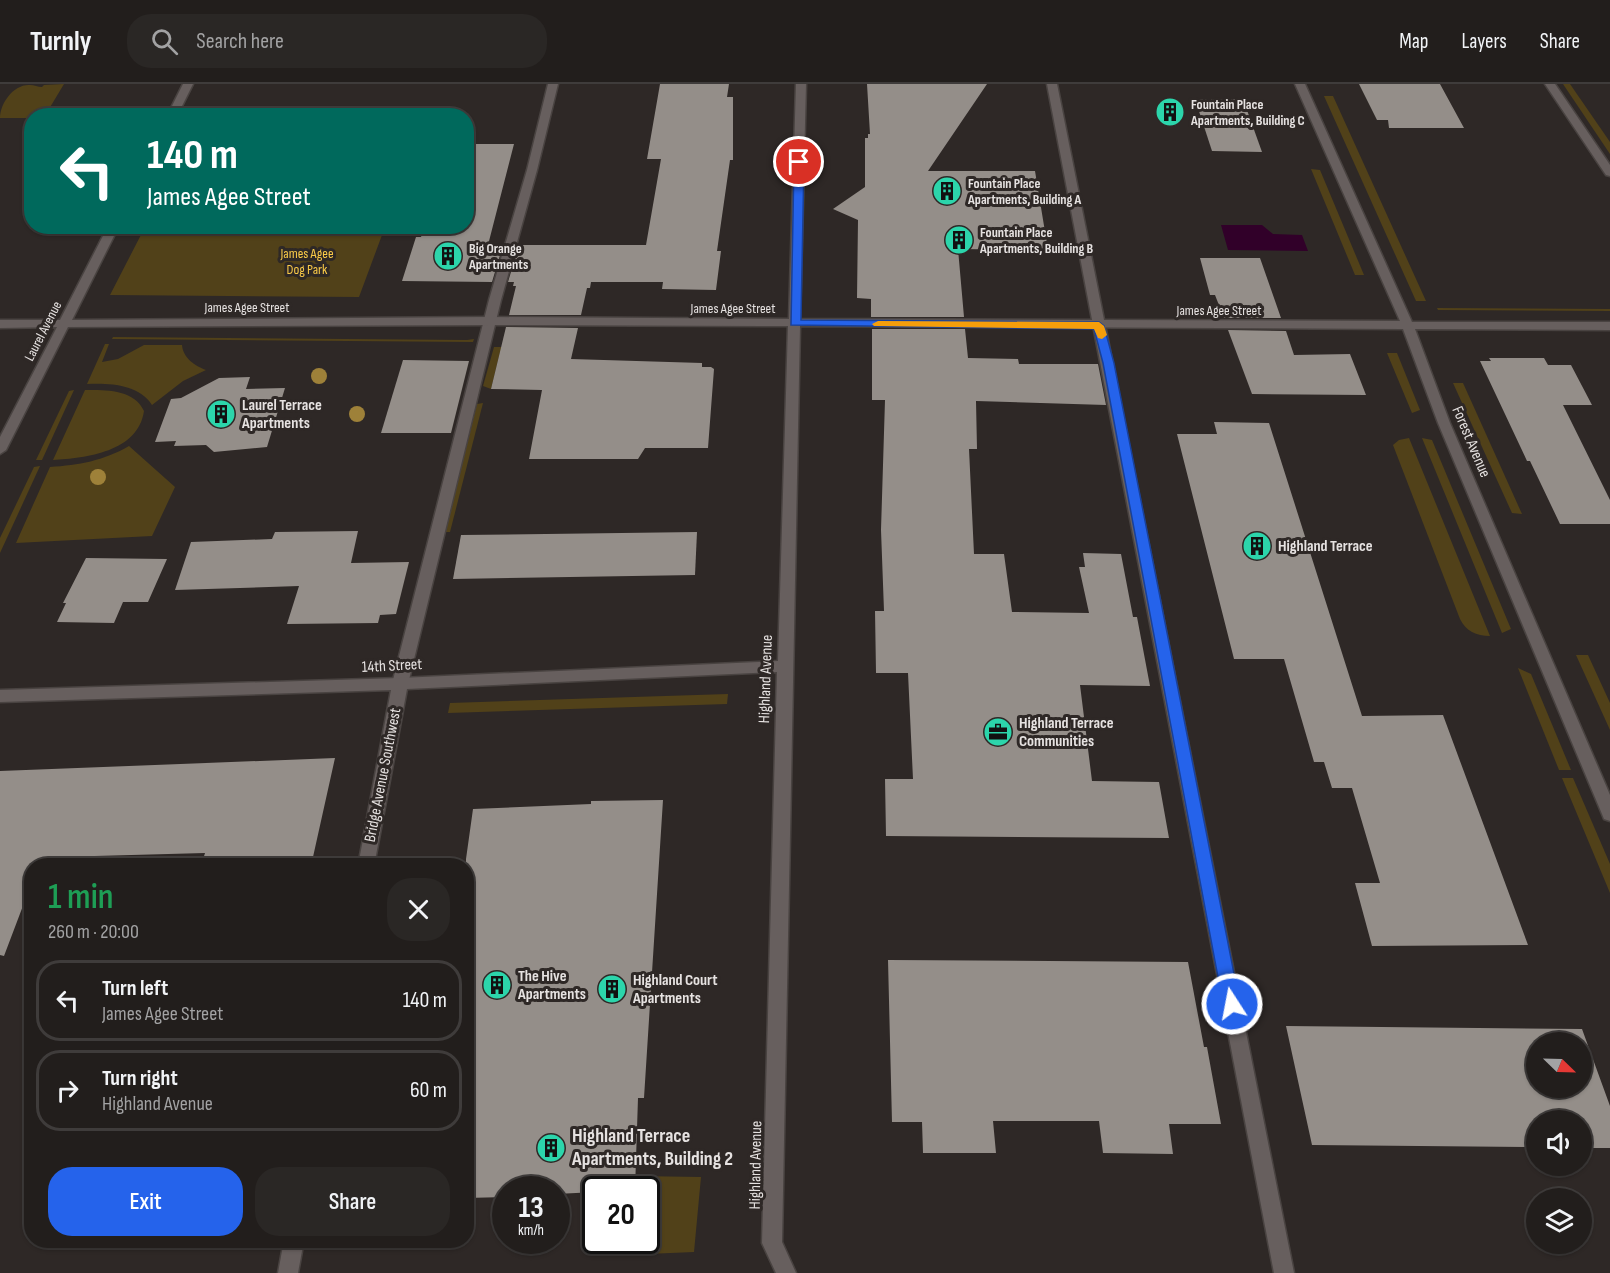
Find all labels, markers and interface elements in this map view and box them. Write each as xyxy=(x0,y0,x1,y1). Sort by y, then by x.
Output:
search box xyxy=(127,14,547,68)
text: Turnly xyxy=(30,25,91,58)
icon: search xyxy=(148,25,181,58)
text: Search here xyxy=(196,28,284,55)
text: Map xyxy=(1399,29,1428,54)
text: Layers xyxy=(1461,29,1507,54)
text: Share xyxy=(1540,29,1580,54)
building icon: Fountain Place Apartments, Building C xyxy=(1154,96,1186,128)
place label: Fountain Place Apartments, Building C xyxy=(1190,96,1305,129)
text: 140 m xyxy=(147,130,238,181)
icon: left xyxy=(48,132,126,210)
pin xyxy=(773,136,824,187)
icon: arrive xyxy=(782,145,815,178)
building icon: Fountain Place Apartments, Building A xyxy=(931,175,963,207)
place label: Fountain Place Apartments, Building A xyxy=(967,175,1082,208)
text: James Agee Street xyxy=(147,181,311,213)
building icon: Fountain Place Apartments, Building B xyxy=(943,224,975,256)
place label: Fountain Place Apartments, Building B xyxy=(979,224,1094,257)
building icon: Big Orange Apartments xyxy=(432,240,464,272)
place label: Big Orange Apartments xyxy=(468,240,528,273)
park label: James Agee Dog Park xyxy=(279,245,334,278)
street label: Laurel Avenue xyxy=(21,298,65,364)
street label: James Agee Street xyxy=(204,299,289,316)
street label: James Agee Street xyxy=(690,300,775,317)
street label: James Agee Street xyxy=(1176,302,1261,319)
place label: Laurel Terrace Apartments xyxy=(241,396,322,433)
building icon: Laurel Terrace Apartments xyxy=(205,398,237,430)
street label: Forest Avenue xyxy=(1447,404,1495,480)
building icon: Highland Terrace xyxy=(1241,530,1273,562)
place label: Highland Terrace xyxy=(1278,537,1373,556)
street label: Highland Avenue xyxy=(755,634,777,724)
street label: 14th Street xyxy=(361,655,423,677)
street label: Bridge Avenue Southwest xyxy=(361,706,405,844)
place label: Highland Terrace Communities xyxy=(1019,714,1114,751)
office icon: Highland Terrace Communities xyxy=(982,716,1014,748)
text: 1 min xyxy=(48,876,113,919)
button: close xyxy=(387,878,450,941)
text: 260 m · 20:00 xyxy=(48,920,139,944)
place label: The Hive Apartments xyxy=(517,967,586,1004)
building icon: The Hive Apartments xyxy=(481,969,513,1001)
place label: Highland Court Apartments xyxy=(632,971,718,1008)
position arrow xyxy=(1200,972,1264,1036)
building icon: Highland Court Apartments xyxy=(596,973,628,1005)
text: Turn left xyxy=(102,975,168,1002)
icon: left xyxy=(51,984,84,1017)
text: 140 m xyxy=(403,987,447,1014)
text: James Agee Street xyxy=(102,1002,223,1026)
north arrow xyxy=(1526,1032,1592,1098)
map controls xyxy=(1526,1032,1592,1254)
text: Turn right xyxy=(102,1065,178,1092)
icon: right xyxy=(51,1074,84,1107)
text: 60 m xyxy=(410,1077,447,1104)
text: Highland Avenue xyxy=(102,1092,213,1116)
button: sound xyxy=(1526,1110,1592,1176)
street label: Highland Avenue xyxy=(746,1121,766,1209)
place label: Highland Terrace Apartments, Building 2 xyxy=(571,1124,733,1171)
building icon: Highland Terrace Apartments, Building 2 xyxy=(535,1132,567,1164)
button: Exit xyxy=(48,1167,243,1236)
button: Share xyxy=(255,1167,450,1236)
speed limit sign: 20 xyxy=(582,1176,660,1254)
button: layers xyxy=(1526,1188,1592,1254)
text: 13 xyxy=(518,1190,544,1226)
text: km/h xyxy=(518,1221,544,1240)

